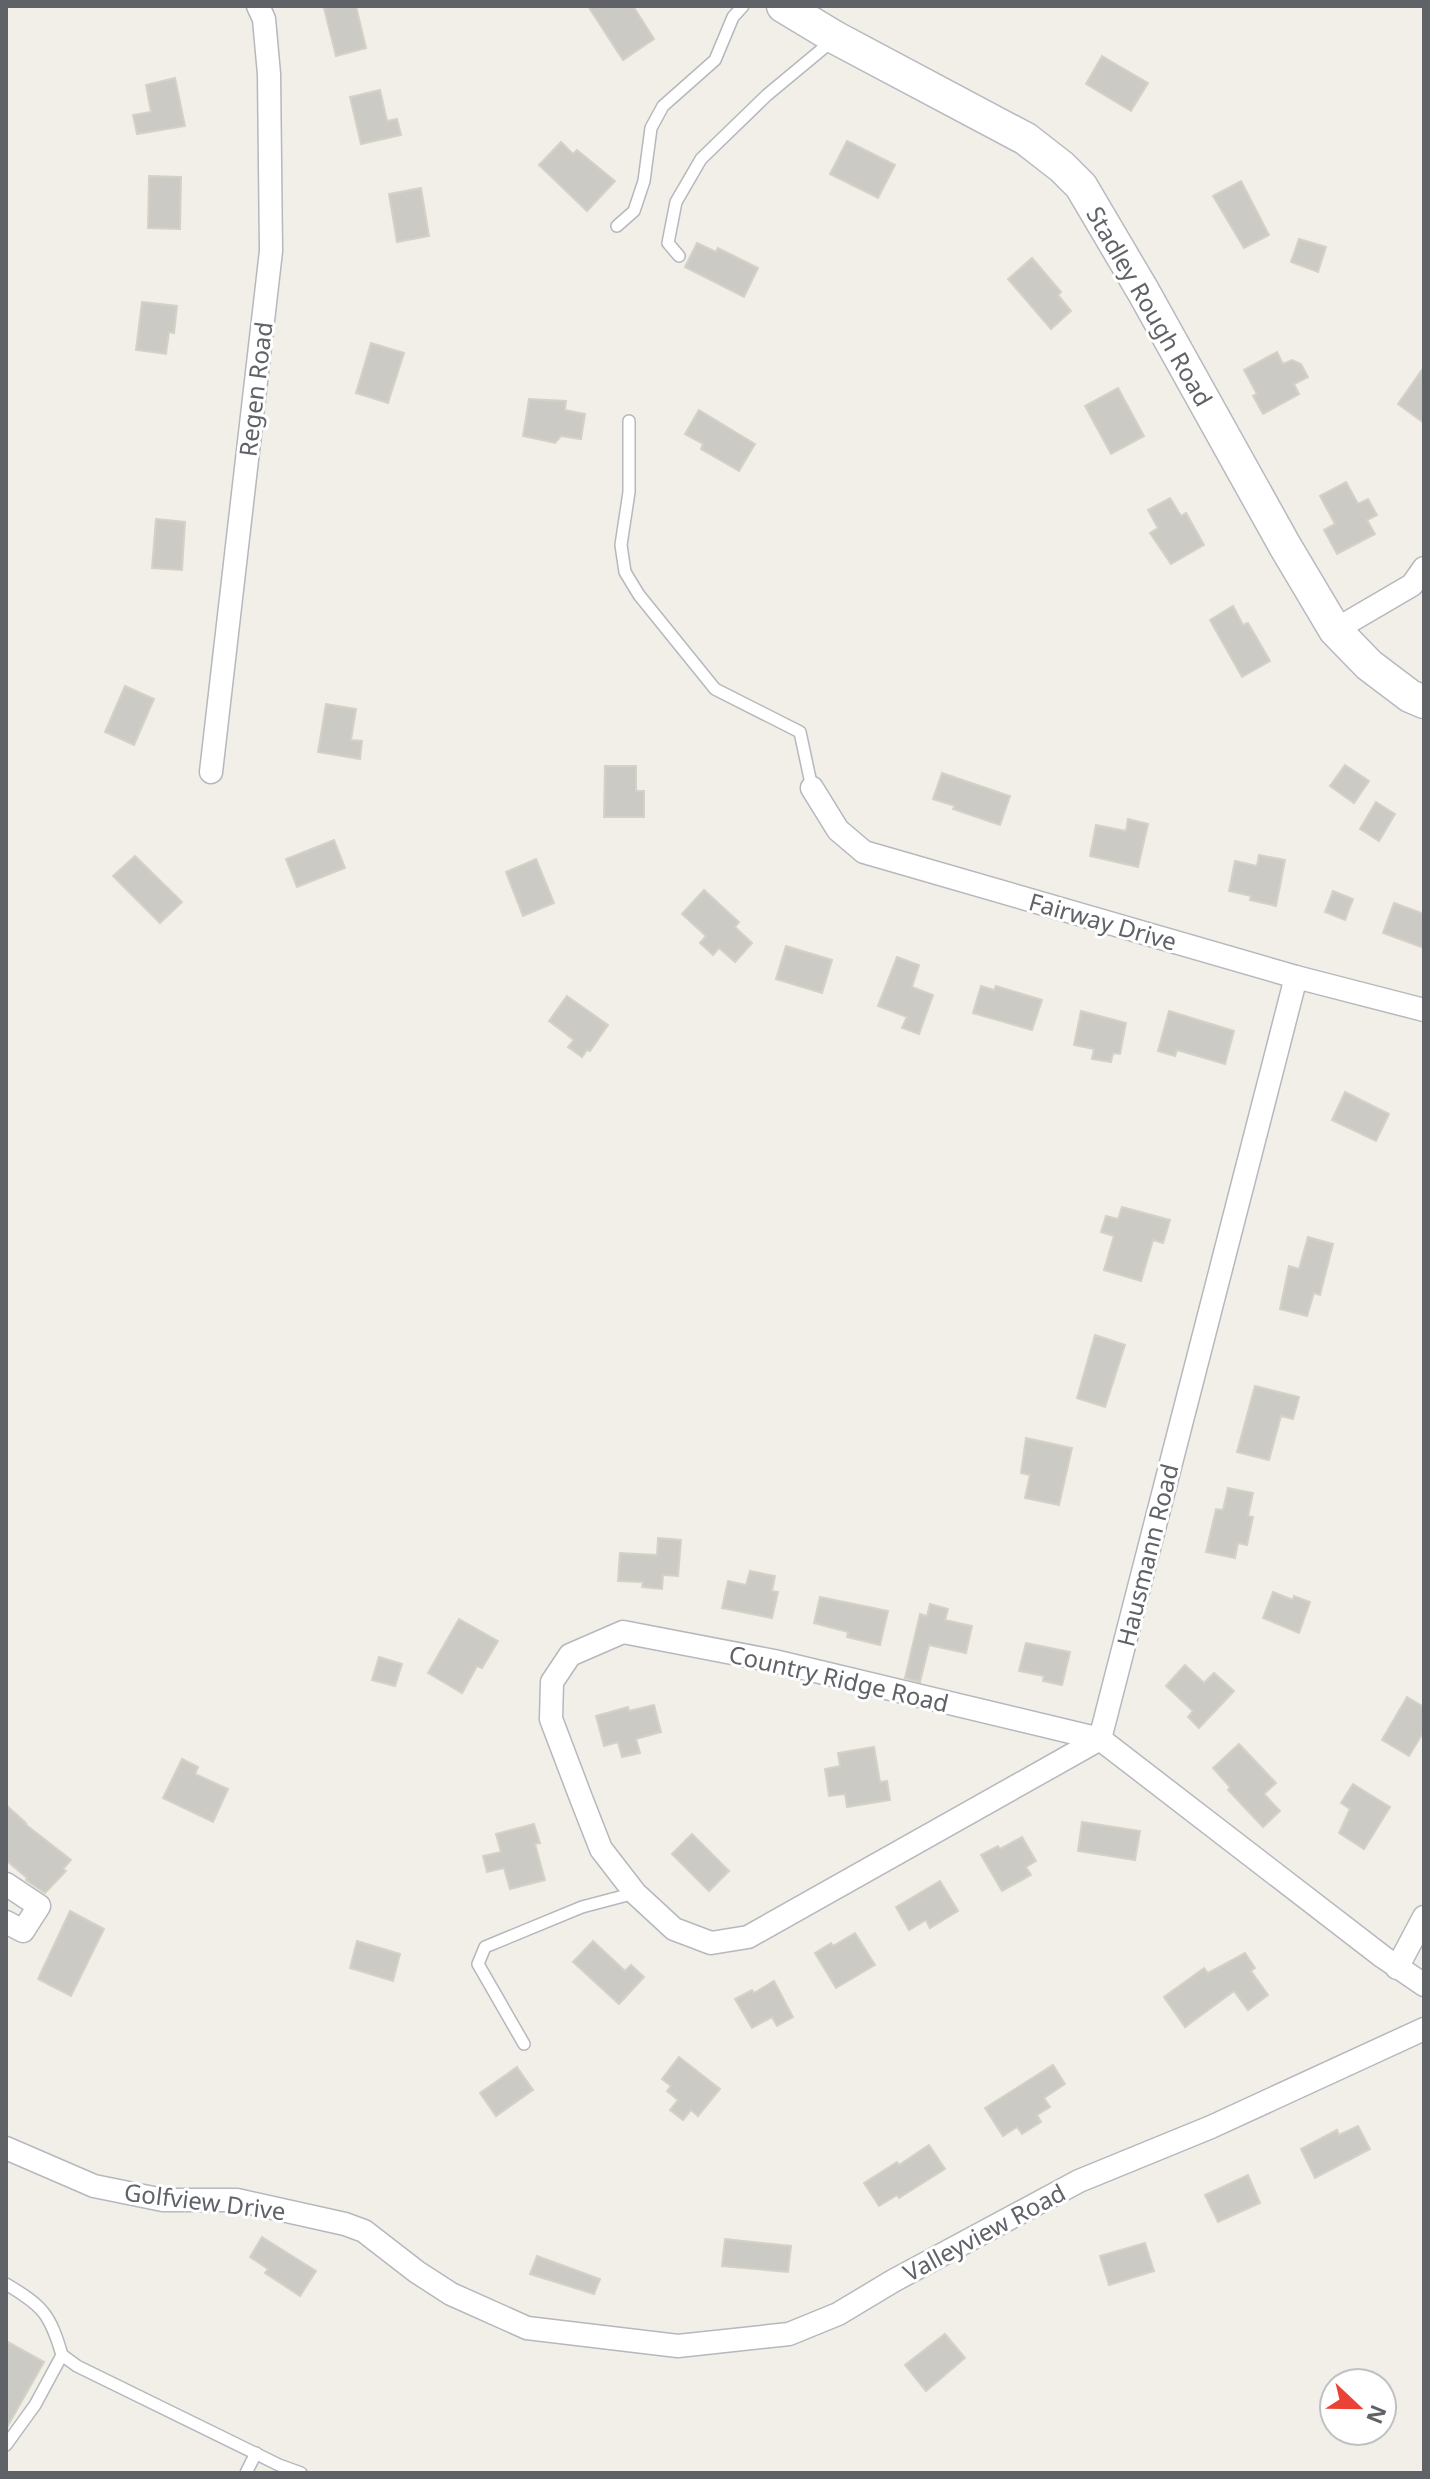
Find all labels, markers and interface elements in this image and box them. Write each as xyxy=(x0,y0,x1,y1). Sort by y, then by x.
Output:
street label: Stadley Rough Road xyxy=(1079,200,1221,412)
street label: Regen Road xyxy=(230,320,280,458)
street label: Fairway Drive xyxy=(1025,884,1181,958)
street label: Hausmann Road xyxy=(1108,1460,1186,1650)
street label: Country Ridge Road xyxy=(726,1637,952,1719)
street label: Golfview Drive xyxy=(122,2175,288,2227)
street label: Valleyview Road xyxy=(897,2175,1071,2289)
north arrow xyxy=(1318,2367,1398,2447)
text: N xyxy=(1360,2401,1395,2429)

